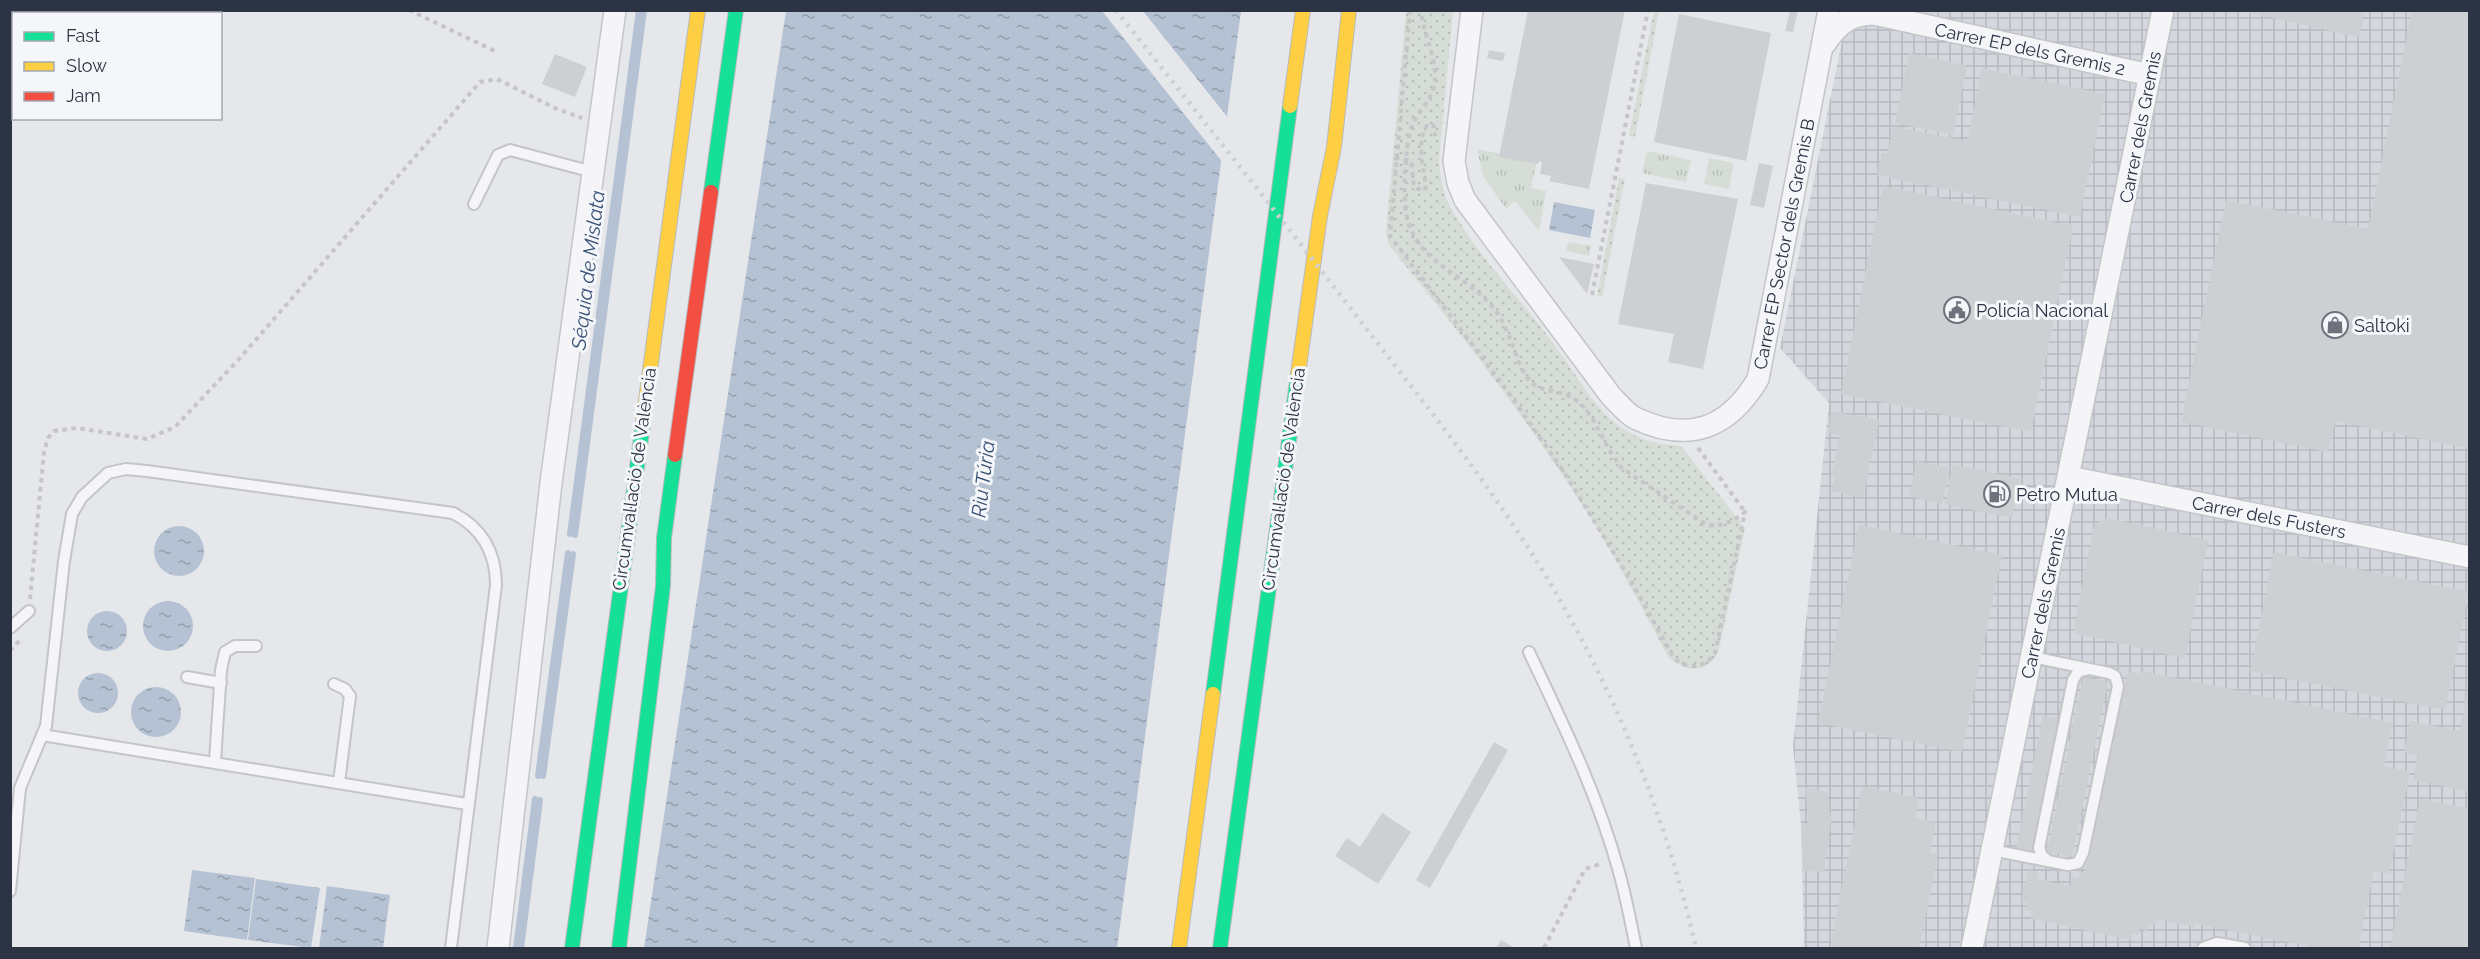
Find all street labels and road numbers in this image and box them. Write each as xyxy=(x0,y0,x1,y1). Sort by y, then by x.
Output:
street label: Carrer EP dels Gremis 2 xyxy=(1933,19,2127,79)
street label: Carrer dels Gremis xyxy=(2115,49,2165,205)
street label: Carrer EP Sector dels Gremis B xyxy=(1749,117,1819,371)
street label: Circumval·lació de València xyxy=(608,366,660,592)
street label: Circumval·lació de València xyxy=(1257,366,1309,592)
street label: Carrer dels Fusters xyxy=(2190,492,2348,542)
street label: Carrer dels Gremis xyxy=(2017,525,2069,681)

